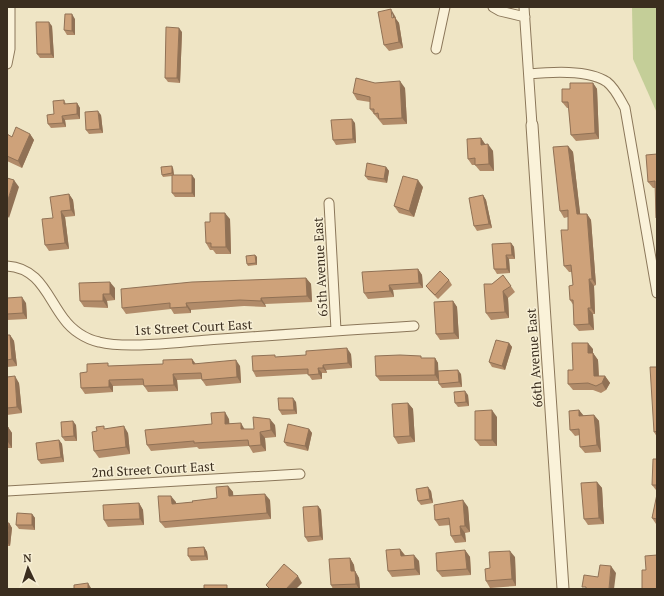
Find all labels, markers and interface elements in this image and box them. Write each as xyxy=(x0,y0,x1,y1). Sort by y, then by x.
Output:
street label: 65th Avenue East xyxy=(308,217,332,317)
street label: 66th Avenue East xyxy=(522,308,546,408)
street label: 1st Street Court East xyxy=(133,315,253,339)
street label: 2nd Street Court East xyxy=(91,457,215,481)
north arrow xyxy=(8,548,48,588)
text: N xyxy=(23,551,33,565)

